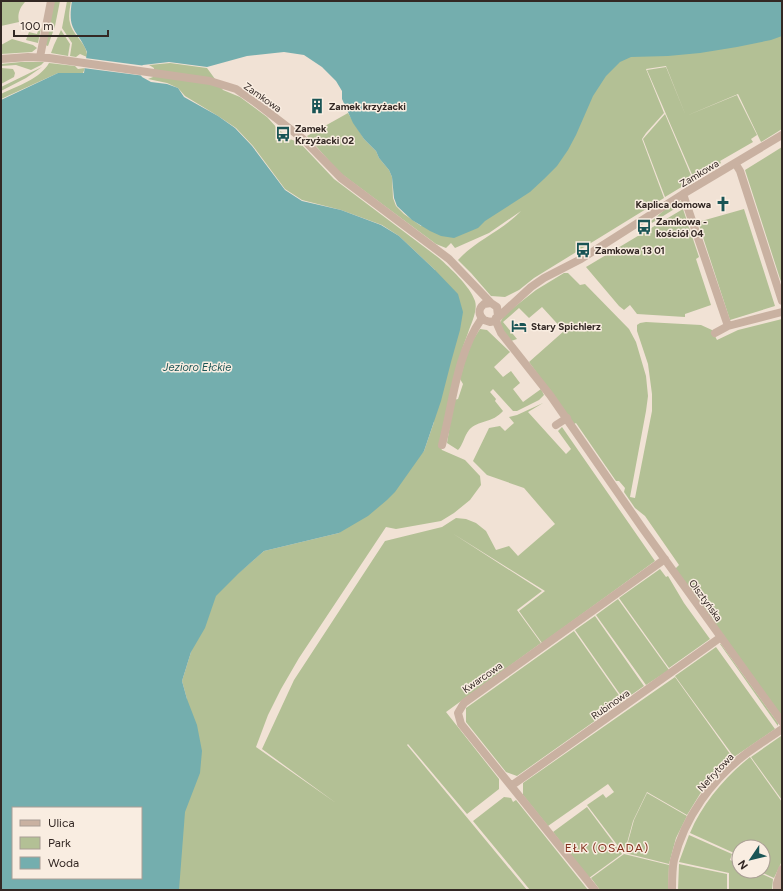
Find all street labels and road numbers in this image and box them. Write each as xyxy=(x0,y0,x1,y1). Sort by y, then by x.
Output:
street label: Zamkowa xyxy=(241,80,284,115)
street label: Zamkowa xyxy=(677,157,721,190)
street label: Olsztyńska xyxy=(686,577,725,624)
street label: Kwarcowa xyxy=(460,659,505,696)
street label: Rubinowa xyxy=(588,686,632,722)
street label: Nefrytowa xyxy=(694,750,736,794)

